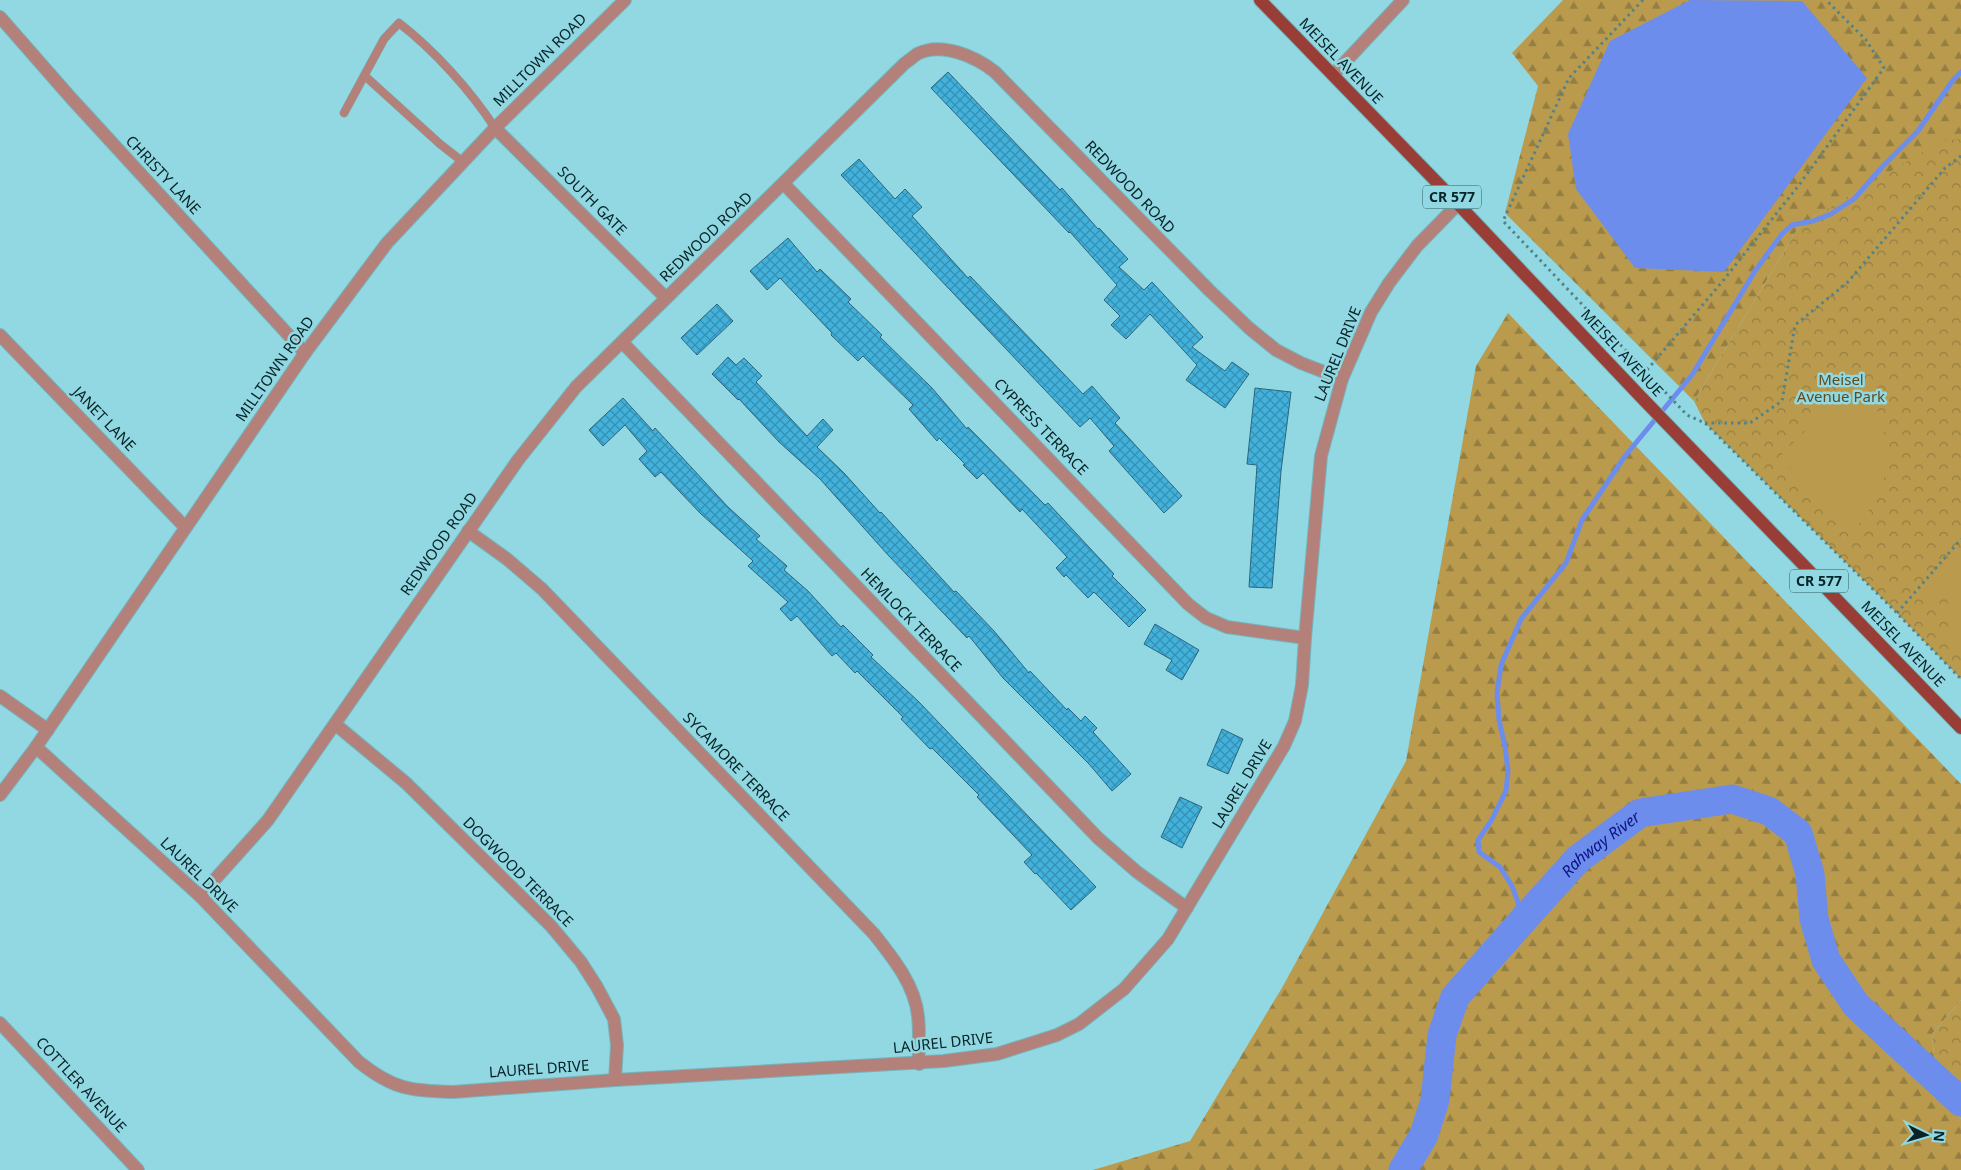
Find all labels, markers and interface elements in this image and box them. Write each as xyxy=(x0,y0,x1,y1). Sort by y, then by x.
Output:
street label: MILLTOWN ROAD xyxy=(488,8,590,110)
street label: MEISEL AVENUE xyxy=(1295,13,1388,108)
street label: CHRISTY LANE xyxy=(122,131,206,218)
street label: REDWOOD ROAD xyxy=(1081,136,1180,237)
street label: SOUTH GATE xyxy=(554,161,632,239)
road number: CR 577 xyxy=(1423,186,1481,208)
street label: REDWOOD ROAD xyxy=(655,187,756,286)
street label: LAUREL DRIVE xyxy=(1309,303,1365,404)
street label: MEISEL AVENUE xyxy=(1577,304,1668,400)
street label: MILLTOWN ROAD xyxy=(230,312,318,425)
park label: Meisel Avenue Park xyxy=(1797,369,1885,406)
street label: CYPRESS TERRACE xyxy=(990,373,1093,479)
street label: JANET LANE xyxy=(67,380,141,455)
street label: REDWOOD ROAD xyxy=(395,488,481,599)
street label: HEMLOCK TERRACE xyxy=(857,563,967,676)
road number: CR 577 xyxy=(1790,570,1848,592)
street label: MEISEL AVENUE xyxy=(1857,596,1950,691)
street label: SYCAMORE TERRACE xyxy=(679,707,794,825)
street label: LAUREL DRIVE xyxy=(1207,735,1276,832)
water label: Rahway River xyxy=(1556,805,1645,882)
street label: DOGWOOD TERRACE xyxy=(459,812,578,931)
street label: LAUREL DRIVE xyxy=(157,832,243,916)
street label: LAUREL DRIVE xyxy=(892,1027,994,1057)
street label: COTTLER AVENUE xyxy=(32,1032,131,1136)
street label: LAUREL DRIVE xyxy=(488,1055,590,1081)
north arrow xyxy=(1901,1110,1951,1160)
text: N xyxy=(1929,1130,1949,1143)

